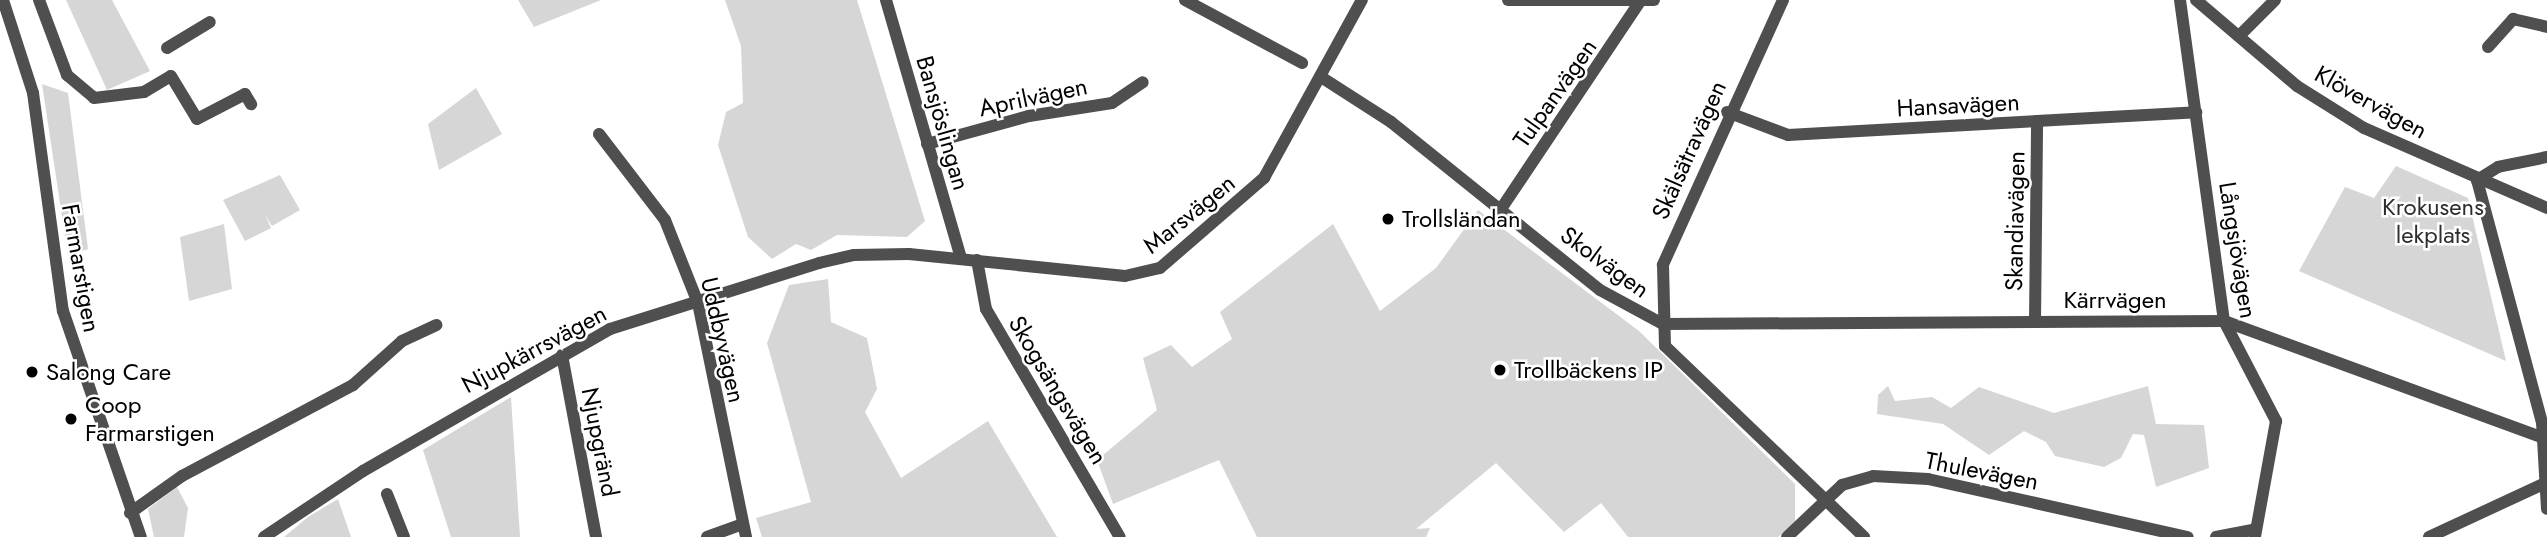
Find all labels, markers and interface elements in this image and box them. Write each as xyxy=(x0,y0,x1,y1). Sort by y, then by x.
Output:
street label: Tulpanvägen xyxy=(1507,33,1603,153)
street label: Bansjöslingan xyxy=(910,53,976,193)
street label: Klövervägen xyxy=(2310,59,2432,145)
street label: Aprilvägen xyxy=(976,71,1090,123)
street label: Skälsätravägen xyxy=(1646,76,1732,224)
street label: Hansavägen xyxy=(1896,87,2020,123)
street label: Skandiavägen xyxy=(1999,151,2031,291)
street label: Marsvägen xyxy=(1137,168,1241,260)
street label: Långsjövägen xyxy=(2213,180,2263,320)
park label: Krokusens lekplats xyxy=(2382,193,2484,249)
street label: Farmarstigen xyxy=(56,202,106,334)
place label: Trollsländan xyxy=(1402,205,1521,233)
marker: Trollsländan xyxy=(1380,211,1396,227)
street label: Skolvägen xyxy=(1555,220,1655,304)
street label: Uddbyvägen xyxy=(695,274,751,406)
street label: Kärrvägen xyxy=(2063,286,2167,314)
street label: Njupkärrsvägen xyxy=(457,299,611,399)
street label: Skogsängsvägen xyxy=(1002,311,1114,469)
place label: Trollbäckens IP xyxy=(1514,356,1663,384)
place label: Salong Care xyxy=(46,358,171,386)
marker: Trollbäckens IP xyxy=(1492,362,1508,378)
marker: Salong Care xyxy=(24,364,40,380)
street label: Njupgränd xyxy=(575,385,625,499)
place label: Coop Farmarstigen xyxy=(85,391,215,447)
marker: Coop Farmarstigen xyxy=(63,411,79,427)
street label: Thulevägen xyxy=(1923,446,2041,496)

